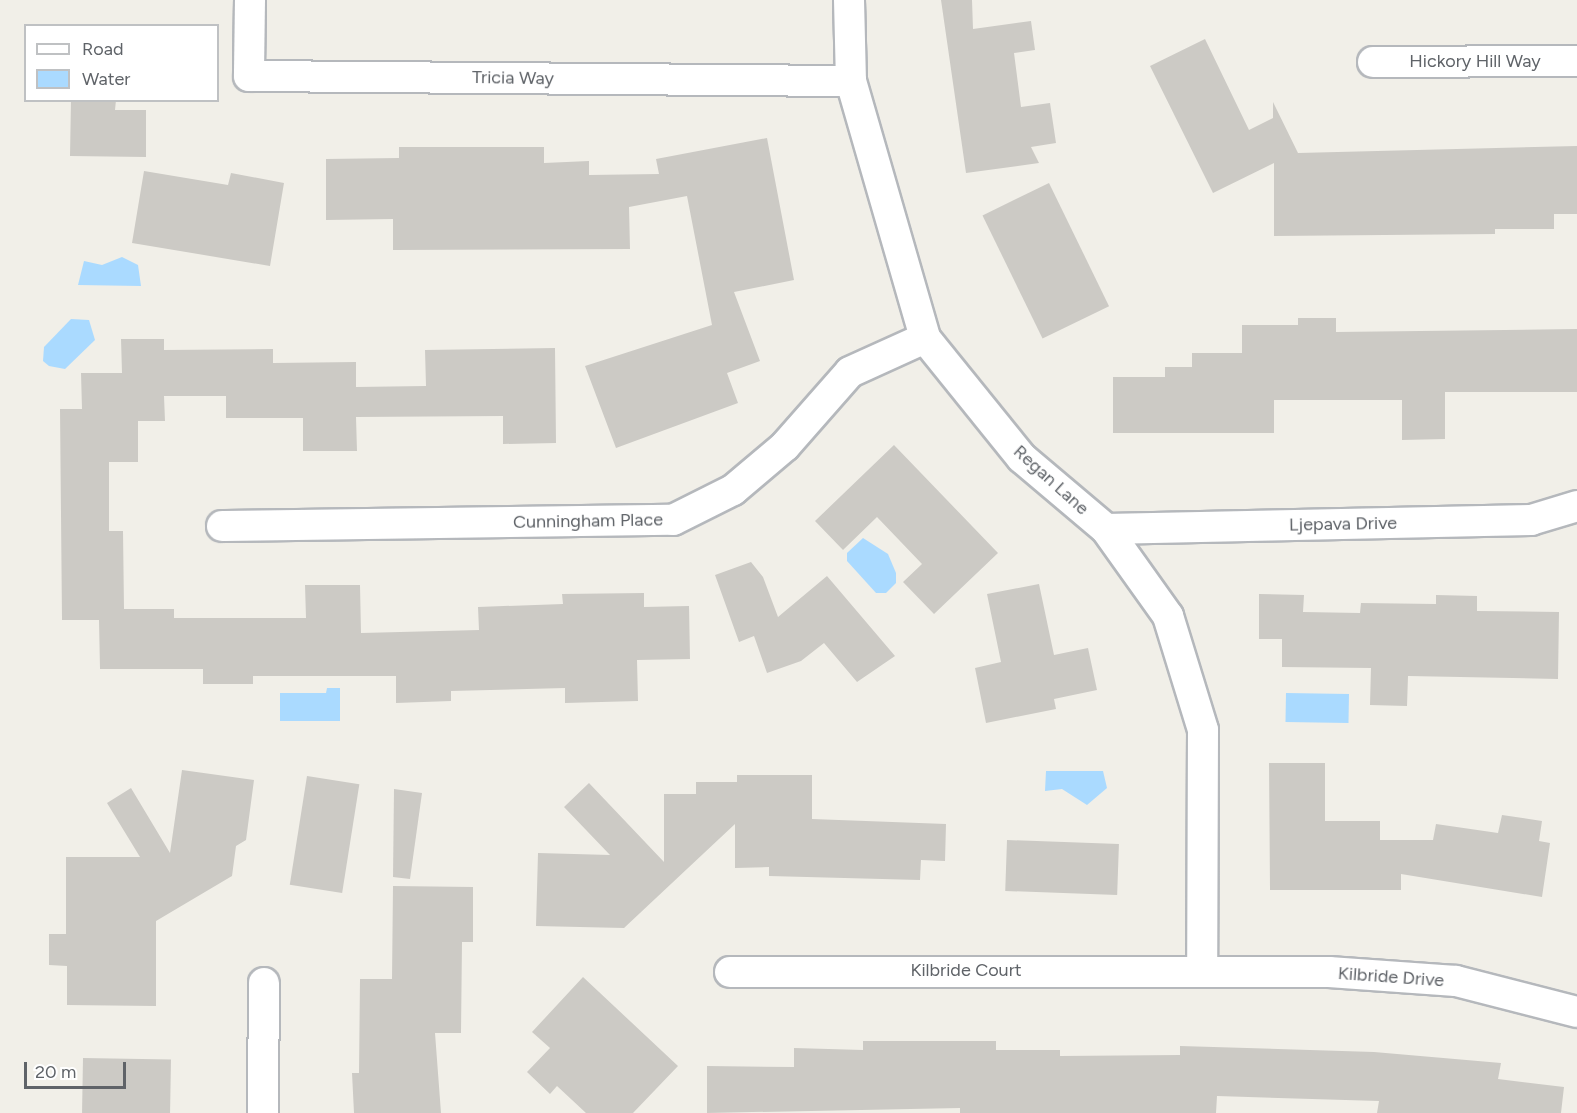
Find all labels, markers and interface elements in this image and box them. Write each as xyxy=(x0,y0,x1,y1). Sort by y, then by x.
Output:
legend xyxy=(24,24,219,102)
text: Road xyxy=(82,38,123,60)
street label: Hickory Hill Way xyxy=(1409,50,1541,72)
street label: Tricia Way xyxy=(472,66,554,90)
text: Water xyxy=(82,68,130,90)
street label: Regan Lane xyxy=(1009,441,1093,519)
street label: Cunningham Place xyxy=(513,509,663,533)
street label: Ljepava Drive xyxy=(1289,512,1397,536)
street label: Kilbride Court xyxy=(910,959,1022,981)
street label: Kilbride Drive xyxy=(1337,963,1445,991)
scale bar xyxy=(27,1050,129,1088)
text: 20 m xyxy=(35,1061,76,1083)

